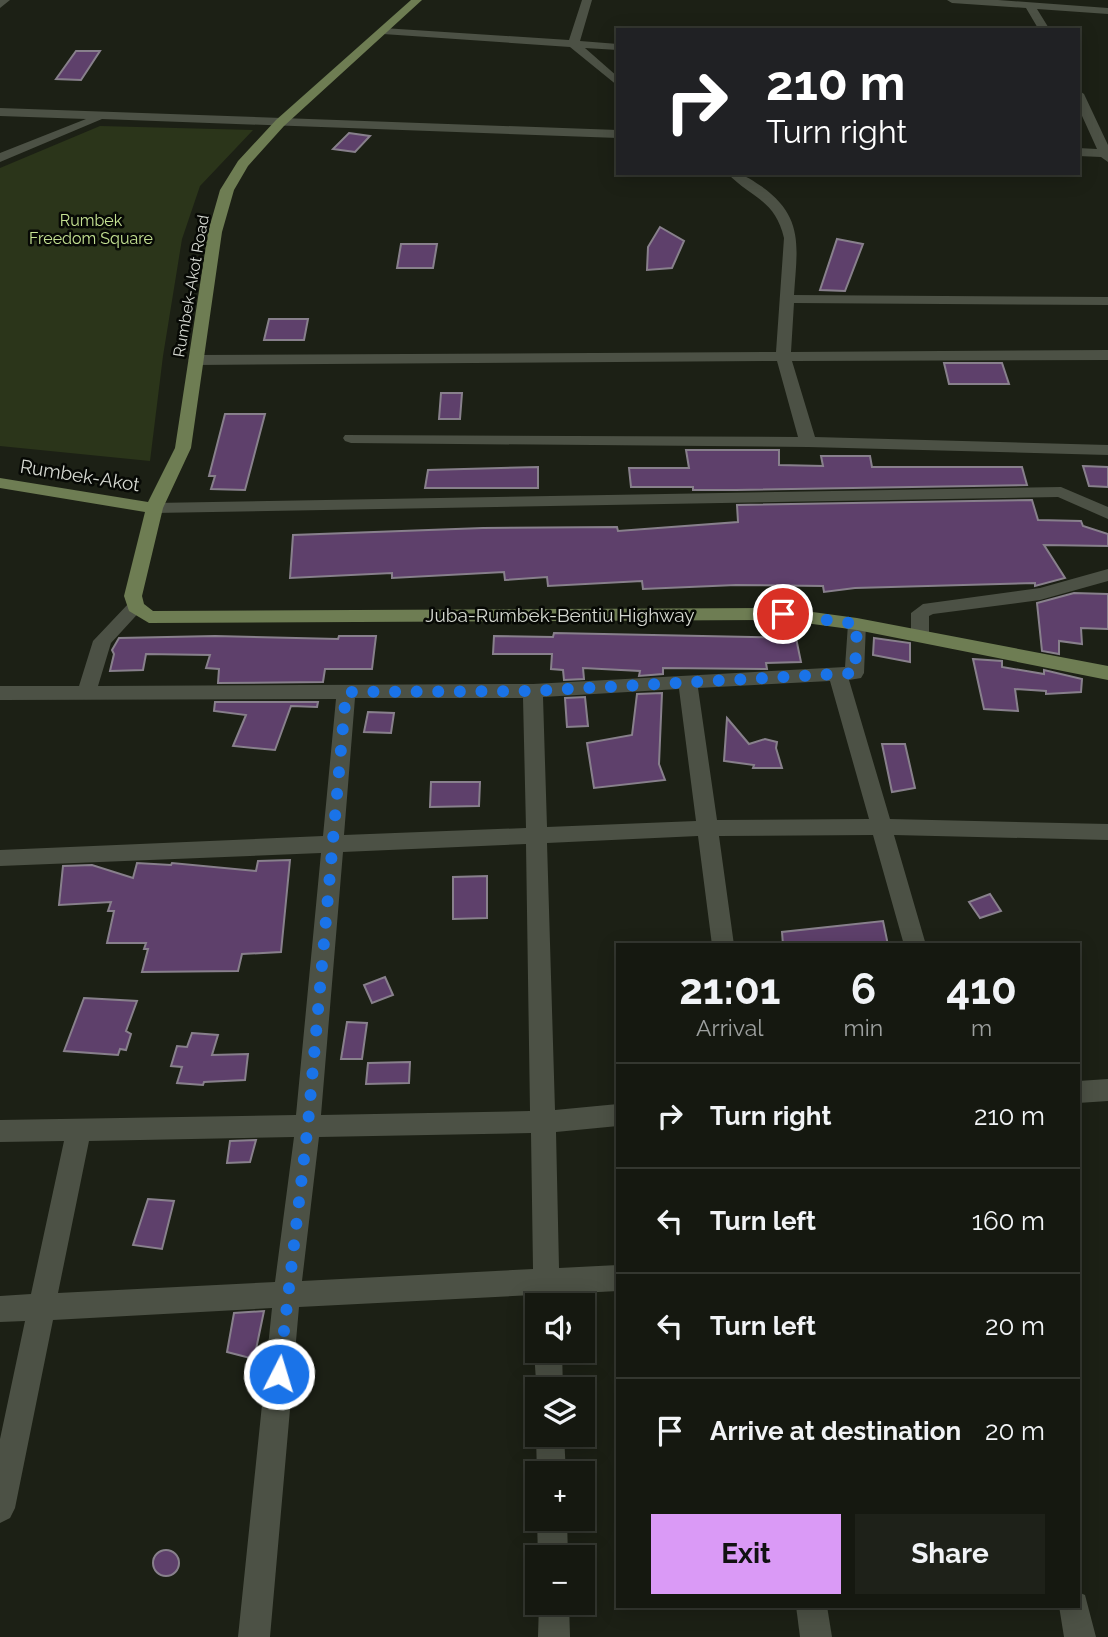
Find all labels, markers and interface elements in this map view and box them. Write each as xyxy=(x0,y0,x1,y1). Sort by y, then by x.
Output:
text: 210 m xyxy=(766,54,905,111)
icon: right xyxy=(651,56,742,147)
text: Turn right xyxy=(766,113,907,150)
park label: Rumbek Freedom Square xyxy=(29,211,153,248)
street label: Rumbek-Akot Road xyxy=(169,213,213,359)
street label: Rumbek-Akot xyxy=(19,455,142,495)
pin xyxy=(753,584,813,644)
icon: arrive xyxy=(764,595,802,633)
street label: Juba-Rumbek-Bentiu Highway xyxy=(425,604,695,626)
text: 21:01 xyxy=(679,965,780,1014)
text: 6 xyxy=(851,965,876,1014)
text: 410 xyxy=(946,965,1017,1014)
text: Arrival xyxy=(696,1014,764,1041)
text: min xyxy=(844,1014,883,1041)
text: m xyxy=(971,1014,992,1041)
icon: right xyxy=(651,1097,689,1135)
text: Turn right xyxy=(710,1101,831,1131)
text: 210 m xyxy=(974,1101,1045,1131)
icon: left xyxy=(651,1202,689,1240)
text: Turn left xyxy=(710,1206,816,1236)
text: 160 m xyxy=(972,1206,1045,1236)
map controls xyxy=(525,1293,595,1615)
button: sound xyxy=(525,1293,595,1363)
icon: left xyxy=(651,1307,689,1345)
text: Turn left xyxy=(710,1311,816,1341)
text: 20 m xyxy=(985,1311,1045,1341)
position arrow xyxy=(242,1337,316,1411)
button: layers xyxy=(525,1377,595,1447)
icon: arrive xyxy=(651,1412,689,1450)
text: Arrive at destination xyxy=(710,1416,961,1446)
text: 20 m xyxy=(985,1416,1045,1446)
button: + xyxy=(525,1461,595,1531)
button: Exit xyxy=(651,1514,841,1594)
button: Share xyxy=(855,1514,1045,1594)
button: − xyxy=(525,1545,595,1615)

